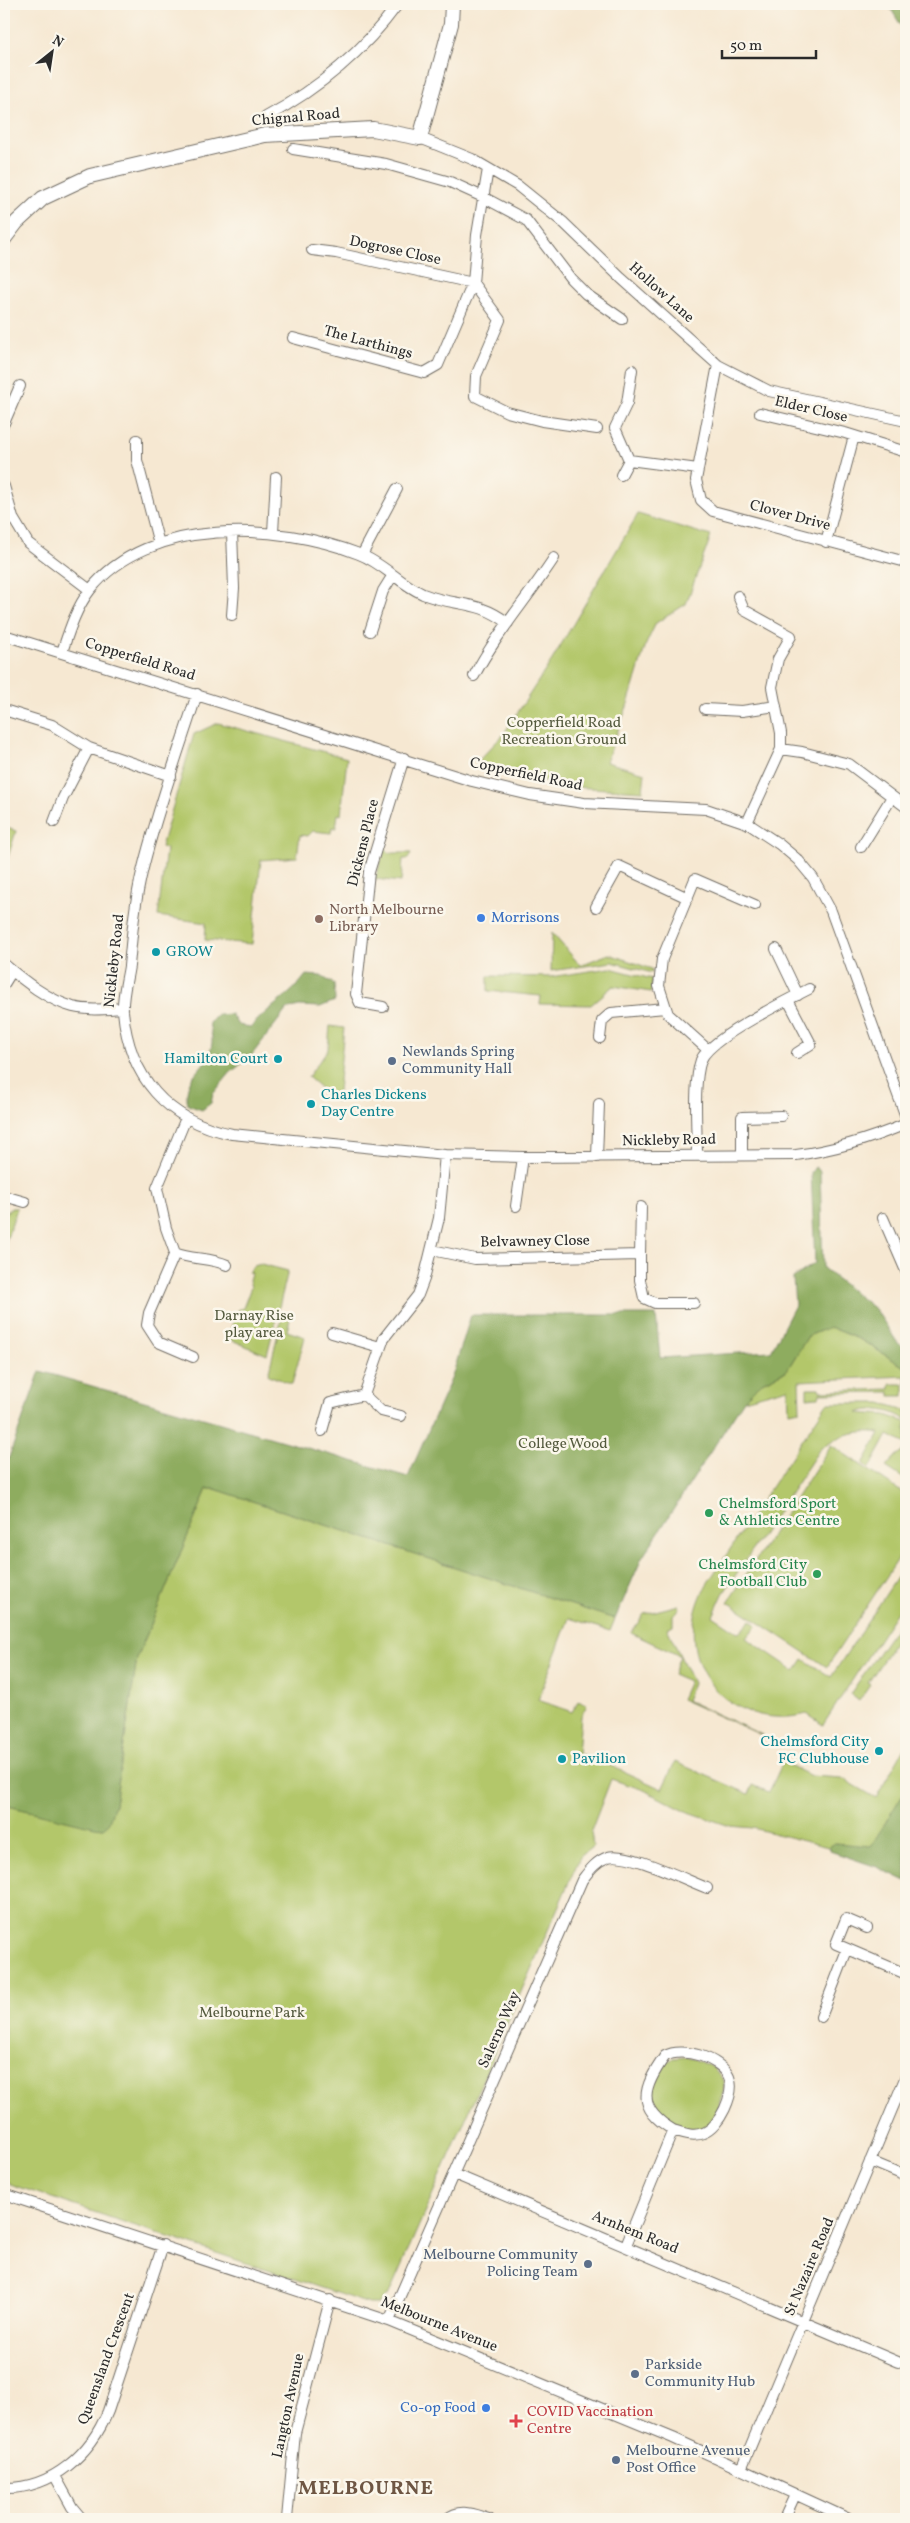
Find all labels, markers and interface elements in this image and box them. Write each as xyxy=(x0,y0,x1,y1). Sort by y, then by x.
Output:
north arrow xyxy=(28,28,78,78)
scale bar xyxy=(722,28,816,60)
text: N xyxy=(49,31,67,53)
text: 50 m xyxy=(730,36,762,57)
street label: Chignal Road xyxy=(251,104,341,132)
street label: Dogrose Close xyxy=(347,231,443,271)
street label: Hollow Lane xyxy=(623,258,699,328)
street label: The Larthings xyxy=(321,321,415,365)
street label: Elder Close xyxy=(773,391,849,429)
street label: Clover Drive xyxy=(747,495,833,537)
street label: Copperfield Road xyxy=(82,633,198,687)
park label: Copperfield Road Recreation Ground xyxy=(501,713,627,751)
street label: Copperfield Road xyxy=(468,753,584,797)
street label: Dickens Place xyxy=(343,797,385,889)
place label: North Melbourne Library xyxy=(329,900,444,938)
place label: Morrisons xyxy=(491,908,560,929)
marker: Morrisons xyxy=(475,912,487,924)
street label: Nickleby Road xyxy=(100,913,130,1009)
marker: North Melbourne Library xyxy=(313,913,325,925)
place label: GROW xyxy=(166,942,213,963)
marker: GROW xyxy=(150,946,162,958)
place label: Newlands Spring Community Hall xyxy=(402,1042,515,1080)
place label: Hamilton Court xyxy=(164,1049,268,1070)
marker: Hamilton Court xyxy=(272,1053,284,1065)
marker: Newlands Spring Community Hall xyxy=(386,1055,398,1067)
place label: Charles Dickens Day Centre xyxy=(321,1085,427,1123)
marker: Charles Dickens Day Centre xyxy=(305,1098,317,1110)
street label: Nickleby Road xyxy=(622,1130,716,1152)
street label: Belvawney Close xyxy=(480,1231,590,1253)
park label: Darnay Rise play area xyxy=(214,1306,294,1344)
park label: College Wood xyxy=(518,1434,608,1455)
place label: Chelmsford Sport & Athletics Centre xyxy=(719,1494,840,1532)
marker: Chelmsford Sport & Athletics Centre xyxy=(703,1507,715,1519)
place label: Chelmsford City Football Club xyxy=(698,1555,807,1593)
marker: Chelmsford City Football Club xyxy=(811,1568,823,1580)
place label: Chelmsford City FC Clubhouse xyxy=(760,1732,869,1770)
marker: Chelmsford City FC Clubhouse xyxy=(873,1745,885,1757)
place label: Pavilion xyxy=(572,1749,626,1770)
marker: Pavilion xyxy=(556,1753,568,1765)
street label: Salerno Way xyxy=(474,1988,526,2072)
park label: Melbourne Park xyxy=(199,2003,305,2024)
street label: Arnhem Road xyxy=(588,2206,682,2260)
street label: St Nazaire Road xyxy=(780,2215,840,2319)
place label: Melbourne Community Policing Team xyxy=(423,2245,578,2283)
marker: Melbourne Community Policing Team xyxy=(582,2258,594,2270)
street label: Queensland Crescent xyxy=(73,2290,141,2428)
street label: Melbourne Avenue xyxy=(377,2292,501,2358)
street label: Langton Avenue xyxy=(268,2352,310,2460)
place label: Parkside Community Hub xyxy=(645,2355,755,2393)
marker: Parkside Community Hub xyxy=(629,2368,641,2380)
place label: Co-op Food xyxy=(400,2398,476,2419)
marker: Co-op Food xyxy=(480,2402,492,2414)
place label: COVID Vaccination Centre xyxy=(527,2402,654,2440)
marker: COVID Vaccination Centre xyxy=(509,2414,523,2428)
place label: Melbourne Avenue Post Office xyxy=(626,2441,750,2479)
marker: Melbourne Avenue Post Office xyxy=(610,2454,622,2466)
district label: MELBOURNE xyxy=(298,2475,434,2503)

